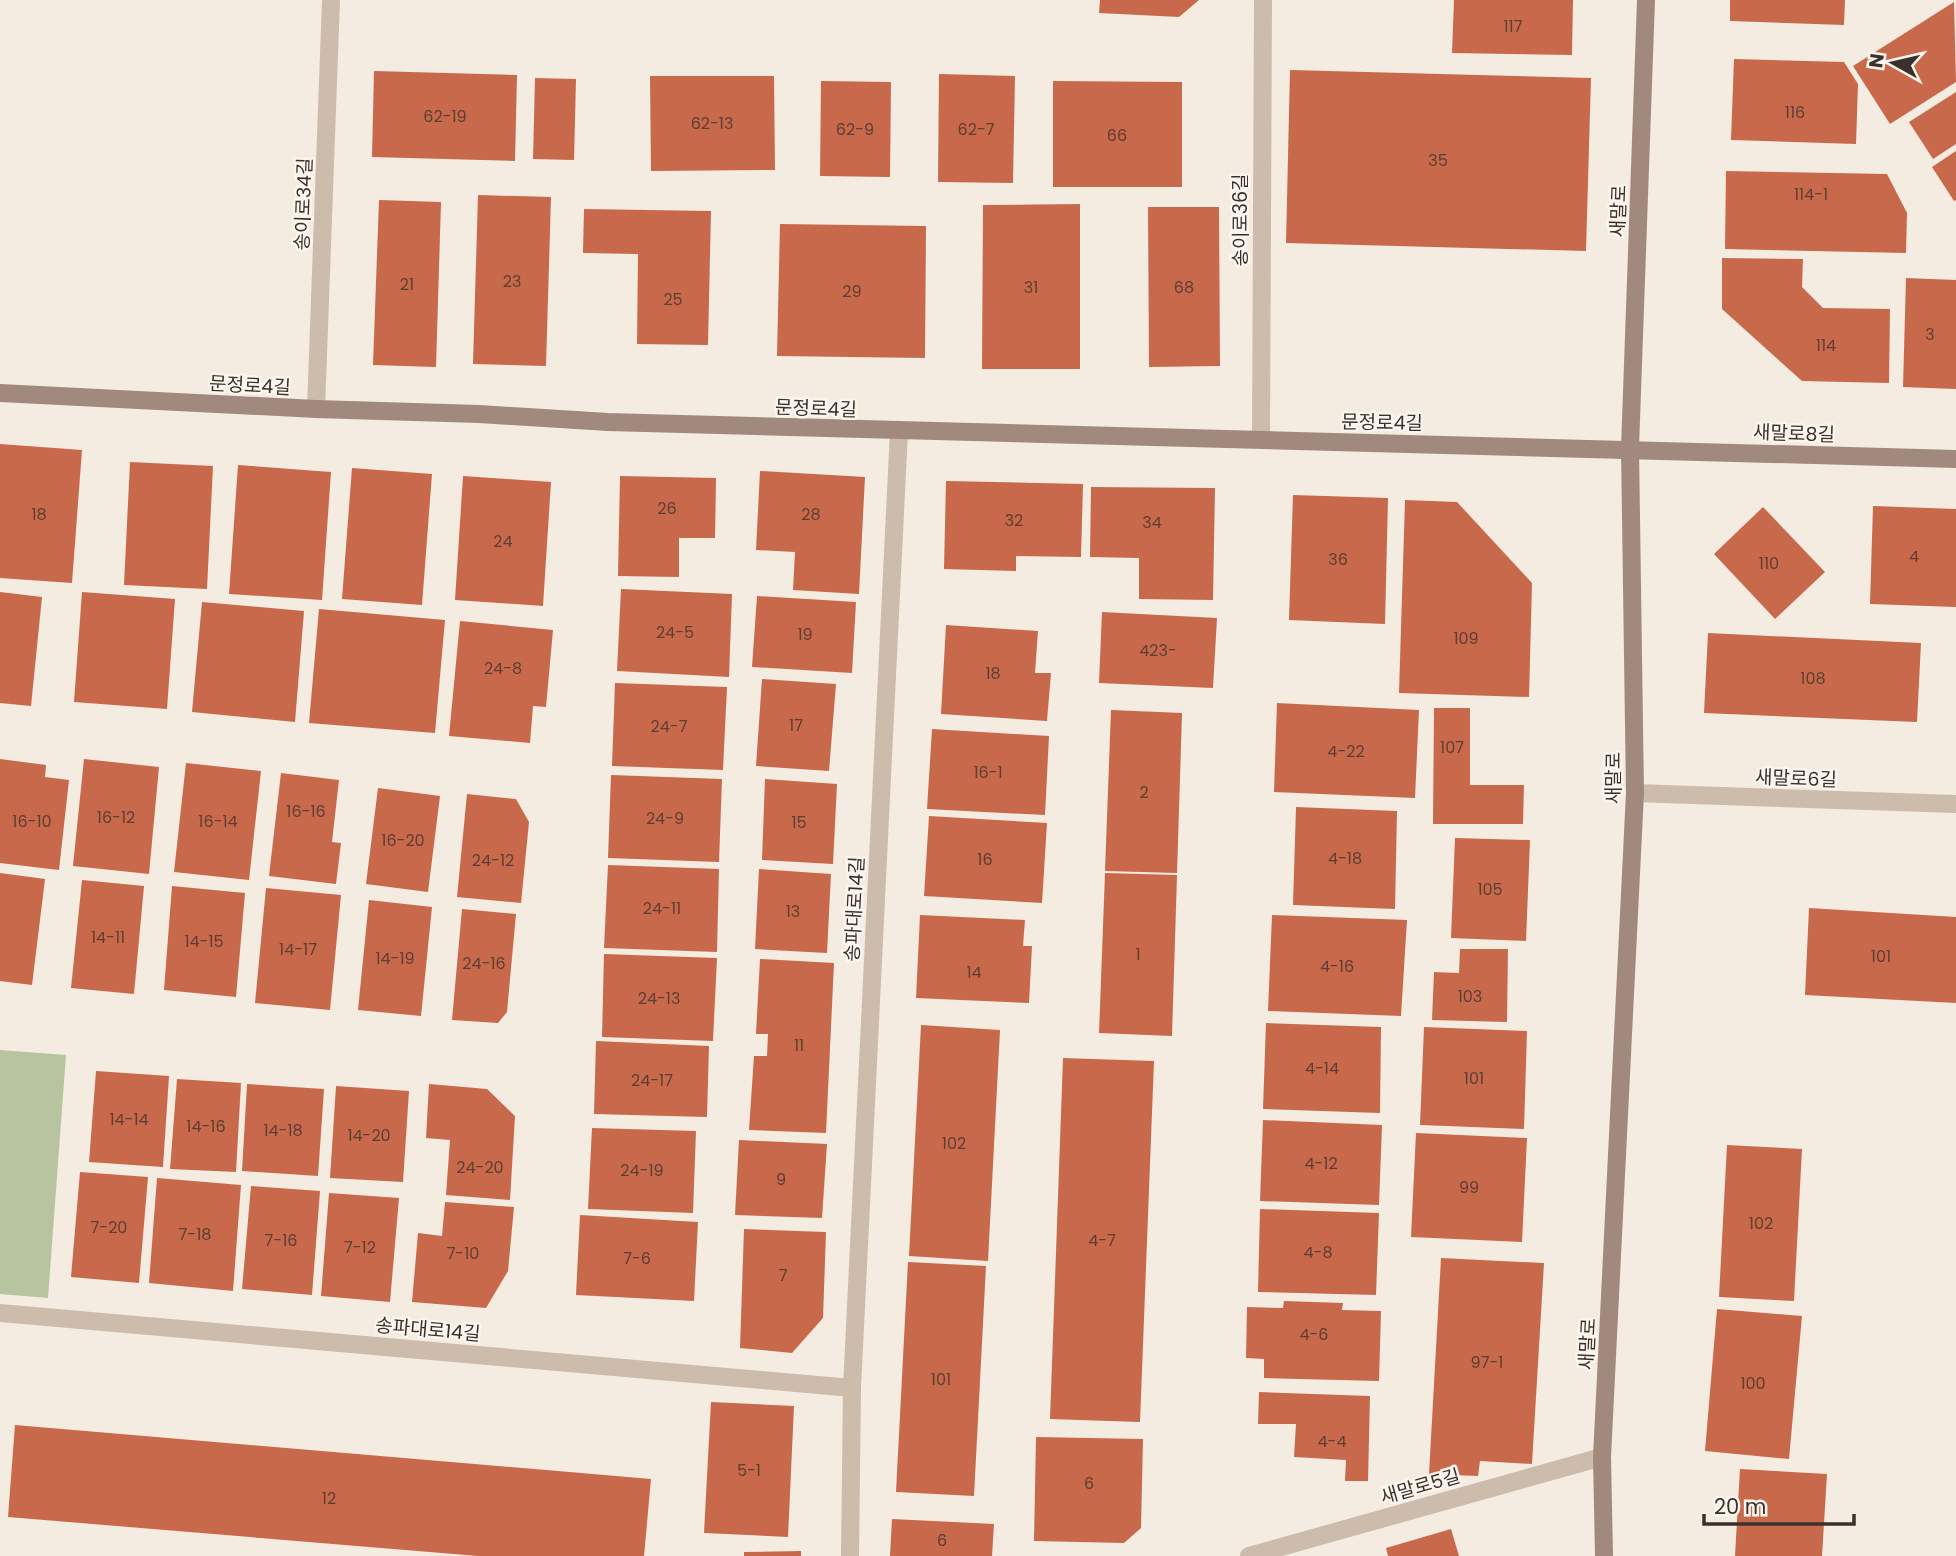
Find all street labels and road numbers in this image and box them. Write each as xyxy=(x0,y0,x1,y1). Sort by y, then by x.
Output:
street label: 송이로34길 xyxy=(288,157,319,251)
street label: 송이로36길 xyxy=(1227,173,1254,267)
street label: 새말로 xyxy=(1604,184,1633,238)
street label: 문정로4길 xyxy=(208,370,292,401)
street label: 문정로4길 xyxy=(775,394,857,423)
street label: 문정로4길 xyxy=(1341,408,1423,437)
street label: 새말로8길 xyxy=(1753,419,1835,448)
street label: 새말로 xyxy=(1600,752,1627,804)
street label: 새말로6길 xyxy=(1755,764,1837,793)
street label: 송파대로14길 xyxy=(838,856,871,962)
street label: 송파대로14길 xyxy=(374,1311,482,1348)
street label: 새말로 xyxy=(1573,1317,1602,1371)
street label: 새말로5길 xyxy=(1377,1462,1463,1511)

